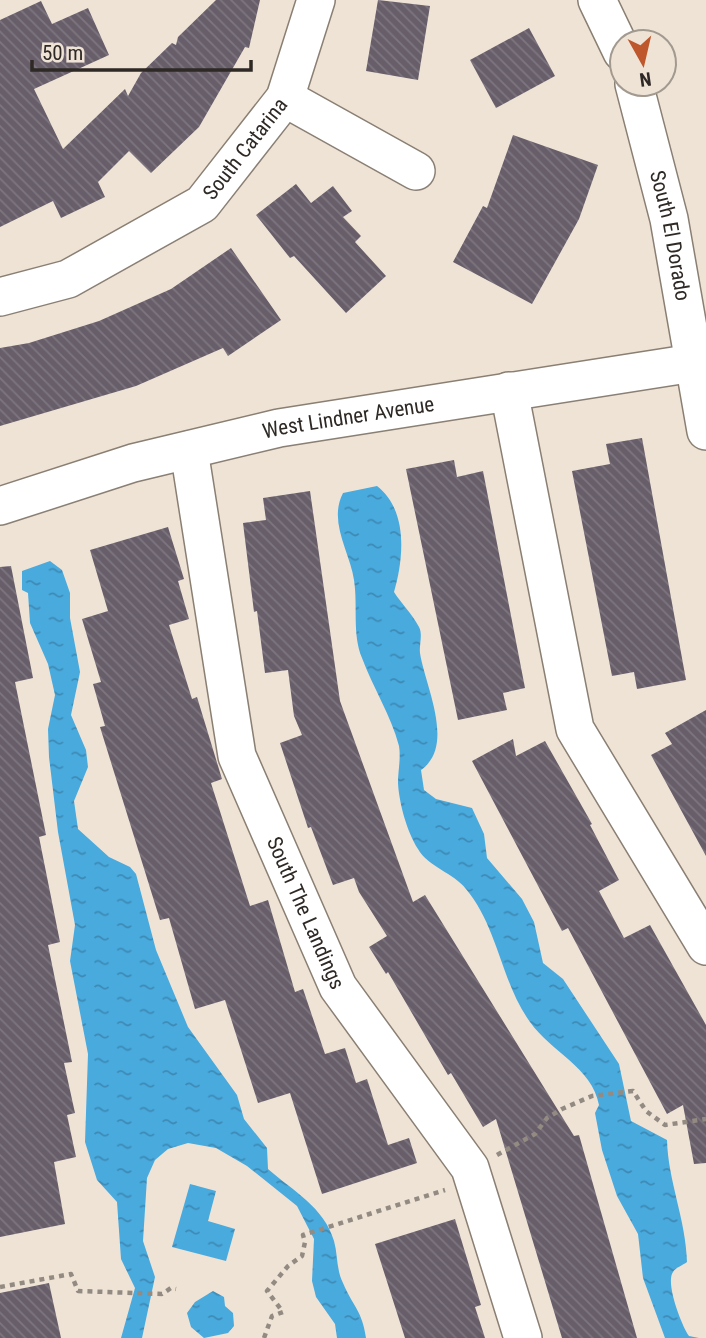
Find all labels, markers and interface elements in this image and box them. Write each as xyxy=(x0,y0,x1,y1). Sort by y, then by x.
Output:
scale bar xyxy=(32,28,250,72)
north arrow xyxy=(608,28,678,98)
text: 50 m xyxy=(42,41,83,65)
text: N xyxy=(638,67,653,92)
street label: South Catarina xyxy=(198,93,292,204)
street label: South El Dorado xyxy=(645,168,695,303)
street label: West Lindner Avenue xyxy=(260,392,436,444)
street label: South The Landings xyxy=(262,833,349,993)

